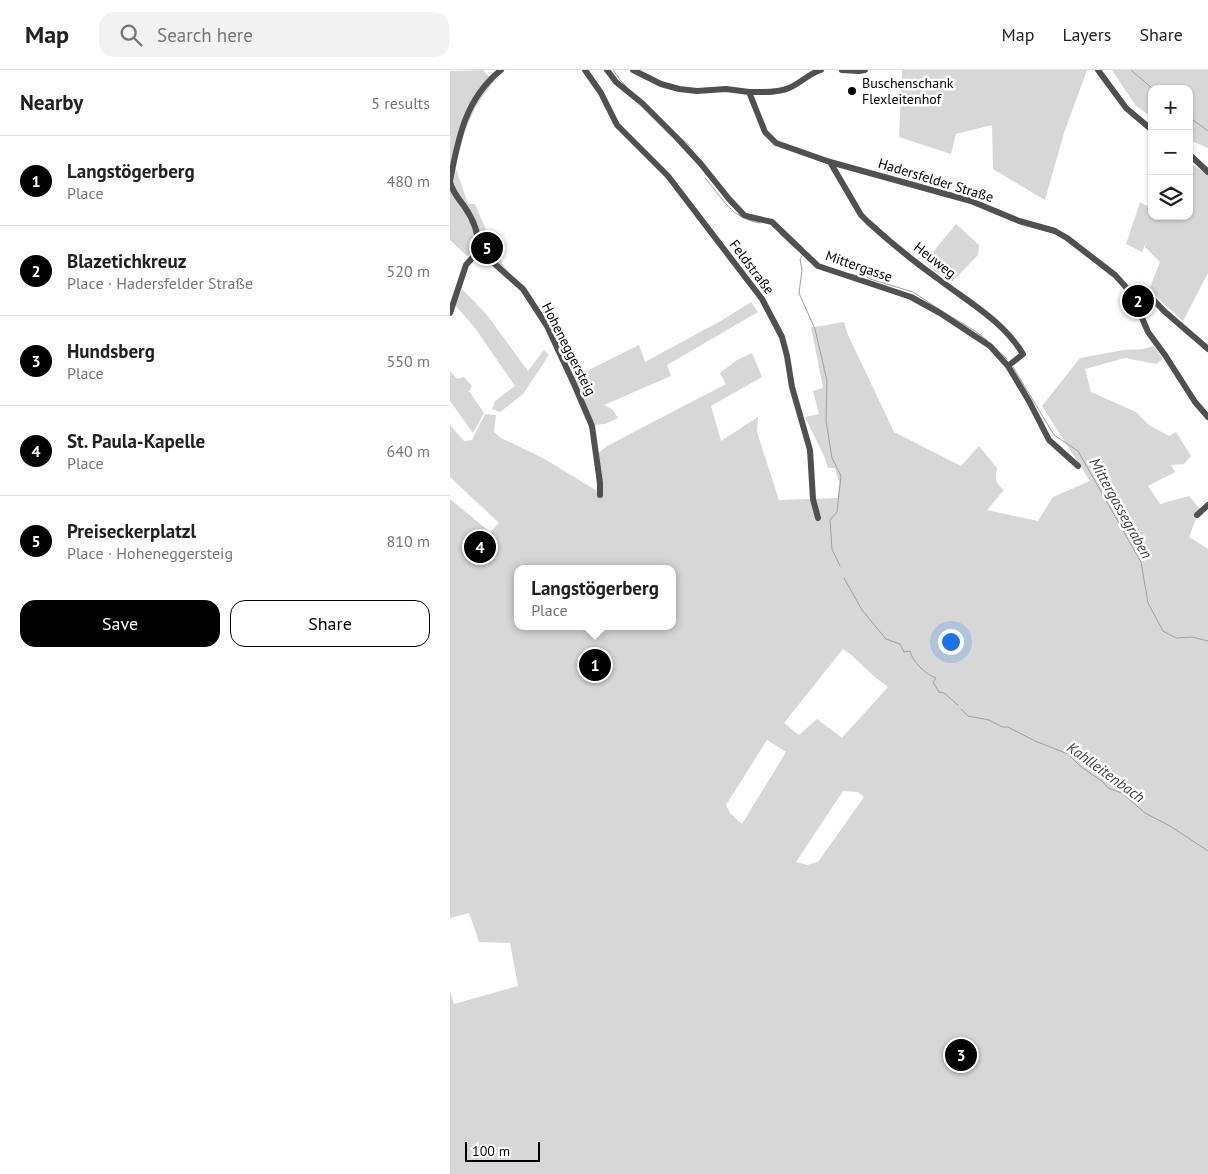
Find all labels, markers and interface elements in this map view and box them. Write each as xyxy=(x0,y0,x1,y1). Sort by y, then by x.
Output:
search box xyxy=(99,12,449,57)
text: Map xyxy=(25,19,69,50)
icon: search xyxy=(117,21,145,49)
text: Search here xyxy=(157,23,253,47)
text: Map xyxy=(1002,23,1034,46)
text: Layers xyxy=(1062,23,1111,46)
text: Share xyxy=(1139,23,1183,46)
place label: Buschenschank Flexleitenhof xyxy=(862,74,954,108)
marker: Buschenschank Flexleitenhof xyxy=(846,85,858,97)
map controls xyxy=(1148,85,1193,220)
button: + xyxy=(1148,85,1193,130)
text: Nearby xyxy=(20,89,83,116)
text: 5 results xyxy=(371,93,430,113)
button: − xyxy=(1148,130,1193,175)
street label: Hadersfelder Straße xyxy=(876,154,996,206)
text: Langstögerberg xyxy=(67,159,195,183)
text: 1 xyxy=(31,171,41,191)
text: 480 m xyxy=(387,171,430,191)
button: layers xyxy=(1148,175,1193,220)
text: Place xyxy=(67,183,104,203)
pin: 5 xyxy=(471,229,503,267)
street label: Feldstraße xyxy=(726,236,778,298)
street label: Heuweg xyxy=(910,238,960,282)
street label: Mittergasse xyxy=(823,246,895,286)
text: Blazetichkreuz xyxy=(67,249,186,273)
text: 2 xyxy=(31,261,41,281)
text: 520 m xyxy=(387,261,430,281)
text: Place · Hadersfelder Straße xyxy=(67,273,253,293)
pin: 2 xyxy=(1122,282,1154,320)
street label: Hoheneggersteig xyxy=(538,299,600,399)
text: Hundsberg xyxy=(67,339,155,363)
text: 3 xyxy=(31,351,41,371)
text: 550 m xyxy=(387,351,430,371)
text: Place xyxy=(67,363,104,383)
text: St. Paula-Kapelle xyxy=(67,429,205,453)
text: 4 xyxy=(31,441,41,461)
text: 640 m xyxy=(387,441,430,461)
text: Place xyxy=(67,453,104,473)
water label: Mittergassegraben xyxy=(1085,454,1157,562)
text: Preiseckerplatzl xyxy=(67,519,196,543)
pin: 4 xyxy=(464,528,496,566)
text: 5 xyxy=(31,531,41,551)
text: 810 m xyxy=(387,531,430,551)
text: Place · Hoheneggersteig xyxy=(67,543,233,563)
popup xyxy=(514,565,676,630)
text: Langstögerberg xyxy=(531,576,659,600)
button: Save xyxy=(20,600,220,647)
button: Share xyxy=(230,600,430,647)
text: Place xyxy=(531,600,568,620)
your location xyxy=(938,629,964,655)
pin: 1 xyxy=(579,646,611,684)
water label: Kahlleitenbach xyxy=(1064,737,1149,807)
pin: 3 xyxy=(945,1036,977,1074)
scale bar xyxy=(465,1139,540,1162)
text: 100 m xyxy=(472,1142,510,1160)

